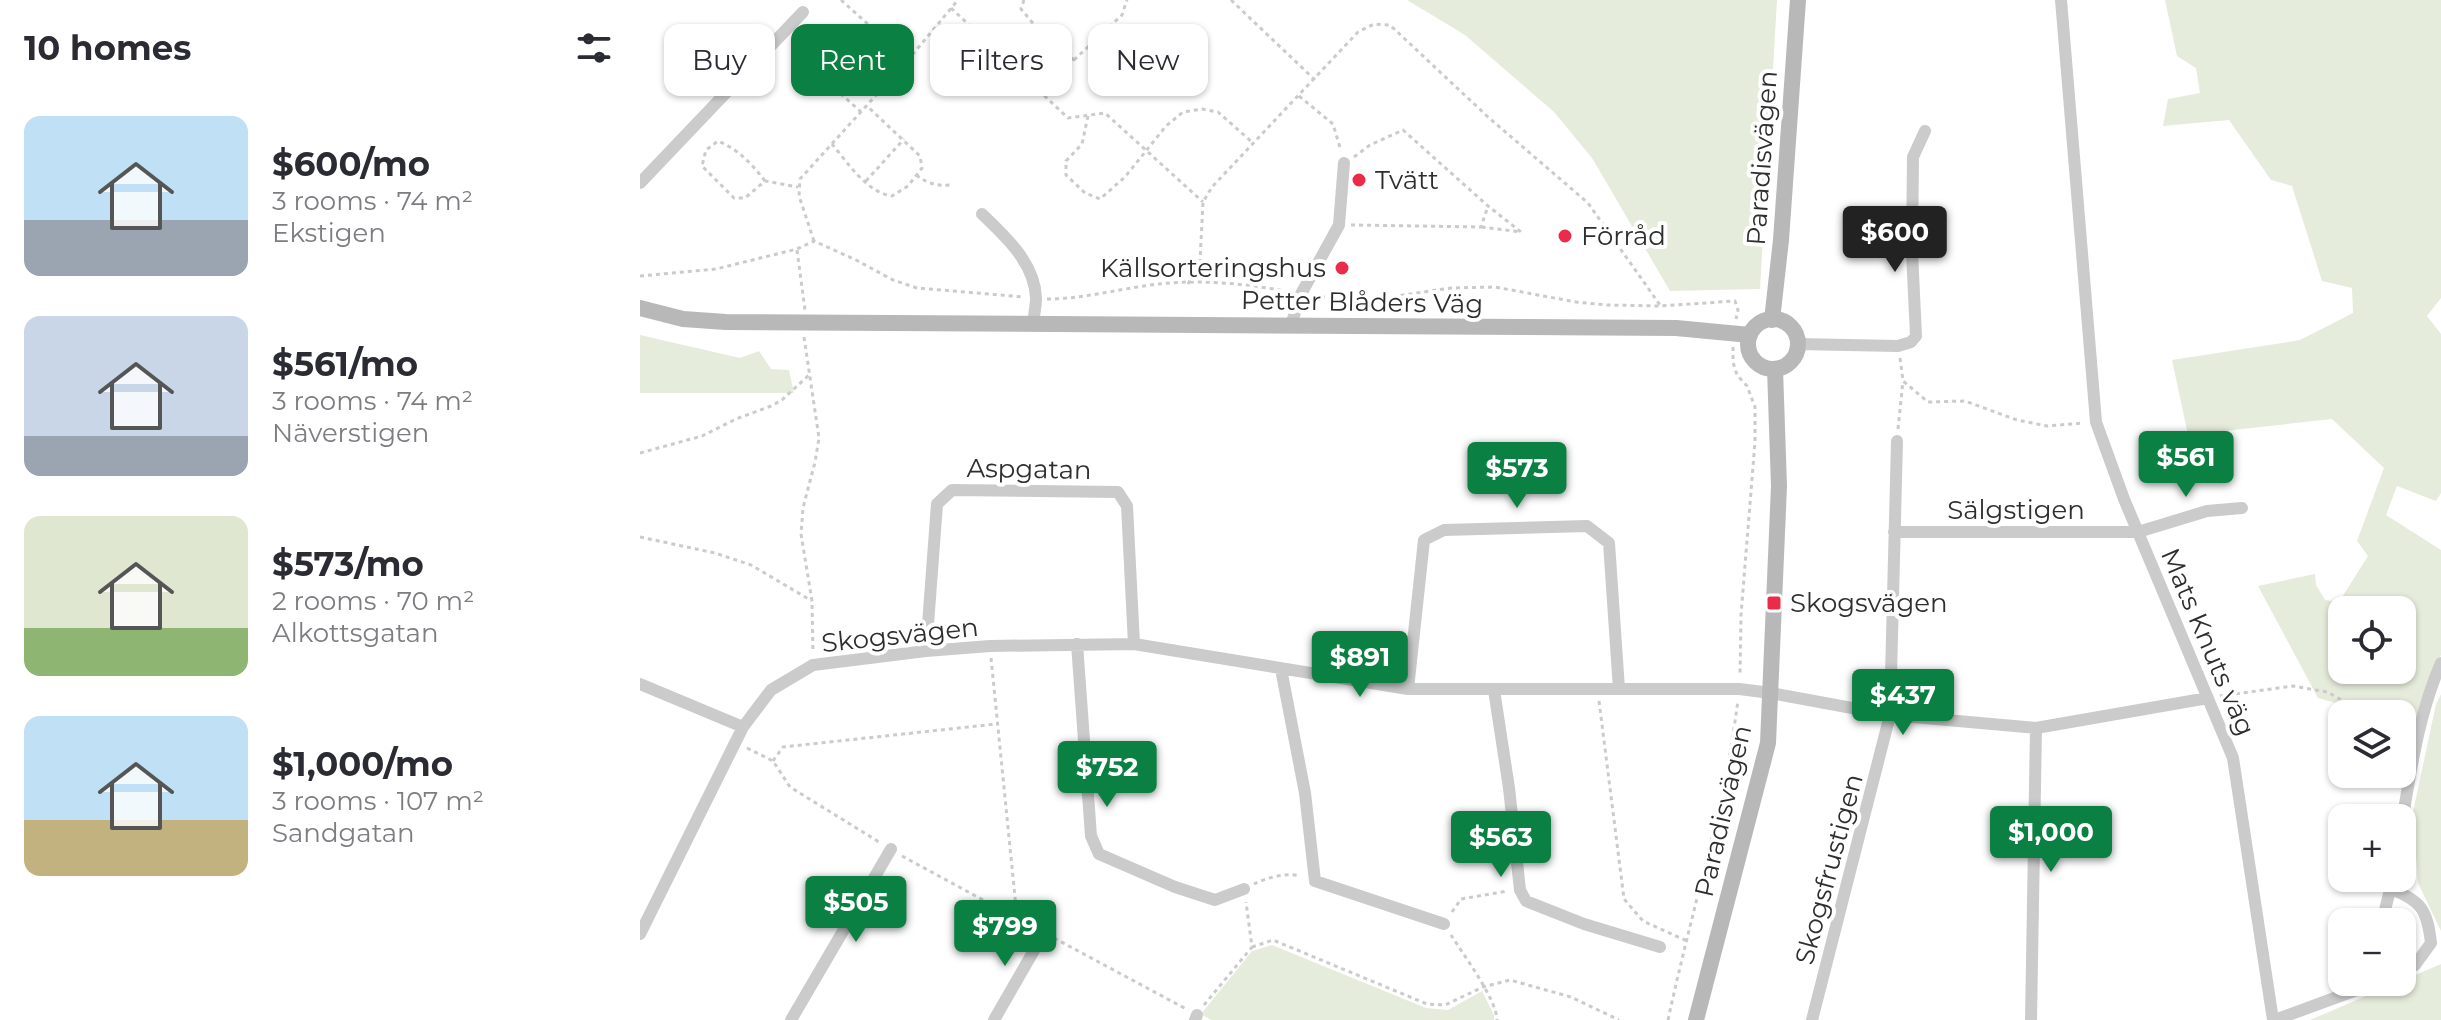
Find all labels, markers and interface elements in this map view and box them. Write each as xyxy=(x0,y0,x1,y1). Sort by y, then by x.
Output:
chip: Buy xyxy=(664,24,775,96)
chip: Rent xyxy=(791,24,914,96)
chip: Filters xyxy=(930,24,1072,96)
chip: New xyxy=(1088,24,1208,96)
icon: filters xyxy=(572,26,616,70)
text: 10 homes xyxy=(24,27,191,69)
street label: Paradisvägen xyxy=(1740,69,1784,247)
text: $600/mo xyxy=(272,143,430,185)
icon: home xyxy=(88,148,184,244)
place label: Tvätt xyxy=(1375,164,1439,196)
marker: Tvätt xyxy=(1350,171,1368,189)
text: 3 rooms · 74 m² xyxy=(272,185,473,217)
pin: $600 xyxy=(1848,206,1942,274)
text: $600 xyxy=(1861,216,1929,248)
text: Ekstigen xyxy=(272,217,386,249)
place label: Förråd xyxy=(1581,220,1666,252)
marker: Förråd xyxy=(1556,227,1574,245)
place label: Källsorteringshus xyxy=(1100,252,1326,284)
marker: Källsorteringshus xyxy=(1333,259,1351,277)
street label: Petter Blåders Väg xyxy=(1241,284,1483,320)
text: $561/mo xyxy=(272,343,418,385)
icon: home xyxy=(88,348,184,444)
text: 3 rooms · 74 m² xyxy=(272,385,473,417)
text: Näverstigen xyxy=(272,417,429,449)
pin: $561 xyxy=(2139,431,2233,499)
text: $561 xyxy=(2157,441,2215,473)
pin: $573 xyxy=(1470,442,1564,510)
street label: Aspgatan xyxy=(966,452,1092,486)
text: $573 xyxy=(1485,452,1549,484)
street label: Sälgstigen xyxy=(1947,494,2085,526)
text: $573/mo xyxy=(272,543,424,585)
street label: Mats Knuts väg xyxy=(2154,544,2262,740)
icon: home xyxy=(88,548,184,644)
text: 2 rooms · 70 m² xyxy=(272,585,474,617)
place label: Skogsvägen xyxy=(1790,587,1948,619)
marker: Skogsvägen xyxy=(1765,594,1783,612)
map controls xyxy=(2328,596,2416,996)
button: locate xyxy=(2328,596,2416,684)
street label: Skogsvägen xyxy=(820,611,980,659)
text: Alkottsgatan xyxy=(272,617,438,649)
pin: $891 xyxy=(1313,631,1407,699)
text: $891 xyxy=(1330,641,1390,673)
pin: $437 xyxy=(1856,669,1950,737)
text: $437 xyxy=(1870,679,1936,711)
button: layers xyxy=(2328,700,2416,788)
street label: Paradisvägen xyxy=(1688,722,1758,900)
pin: $752 xyxy=(1060,741,1154,809)
text: $1,000/mo xyxy=(272,743,453,785)
icon: home xyxy=(88,748,184,844)
text: $752 xyxy=(1076,751,1138,783)
street label: Skogsfrustigen xyxy=(1788,770,1870,968)
text: 3 rooms · 107 m² xyxy=(272,785,484,817)
button: + xyxy=(2328,804,2416,892)
pin: $1,000 xyxy=(1986,806,2116,874)
pin: $563 xyxy=(1454,811,1548,879)
text: $1,000 xyxy=(2008,816,2094,848)
text: Sandgatan xyxy=(272,817,415,849)
text: $563 xyxy=(1469,821,1533,853)
pin: $505 xyxy=(809,876,903,944)
text: $505 xyxy=(823,886,889,918)
pin: $799 xyxy=(958,900,1052,968)
button: − xyxy=(2328,908,2416,996)
text: $799 xyxy=(972,910,1038,942)

